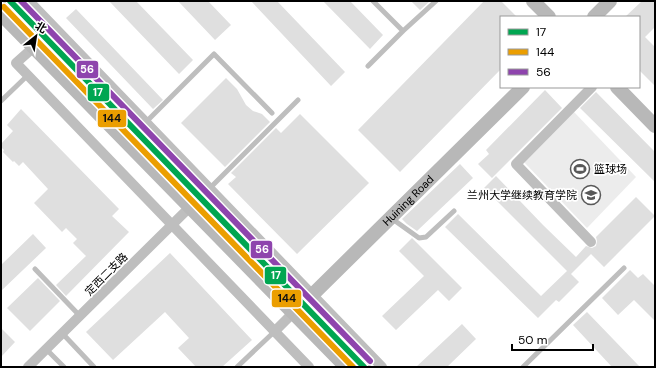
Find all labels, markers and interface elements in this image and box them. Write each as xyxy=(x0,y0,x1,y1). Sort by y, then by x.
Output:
north arrow xyxy=(16,16,56,56)
legend xyxy=(500,16,640,88)
text: 北 xyxy=(33,19,49,36)
text: 17 xyxy=(536,24,546,40)
text: 144 xyxy=(536,44,554,60)
line badge: 56 xyxy=(76,60,99,79)
text: 56 xyxy=(80,62,94,76)
text: 56 xyxy=(536,64,551,80)
line badge: 17 xyxy=(87,83,110,102)
text: 17 xyxy=(93,85,103,99)
line badge: 144 xyxy=(97,109,127,128)
text: 144 xyxy=(103,111,121,125)
sports icon: 篮球场 xyxy=(569,158,591,180)
place label: 篮球场 xyxy=(594,162,627,176)
street label: Huining Road xyxy=(379,172,437,229)
school or university icon: 兰州大学继续教育学院 xyxy=(580,184,602,206)
place label: 兰州大学继续教育学院 xyxy=(467,188,577,202)
line badge: 56 xyxy=(250,240,273,259)
text: 56 xyxy=(255,242,269,256)
street label: 定西二支路 xyxy=(82,250,130,298)
line badge: 17 xyxy=(264,266,287,285)
text: 17 xyxy=(271,268,281,282)
line badge: 144 xyxy=(271,289,302,308)
text: 144 xyxy=(278,291,296,305)
scale bar xyxy=(512,326,593,352)
text: 50 m xyxy=(518,332,547,348)

